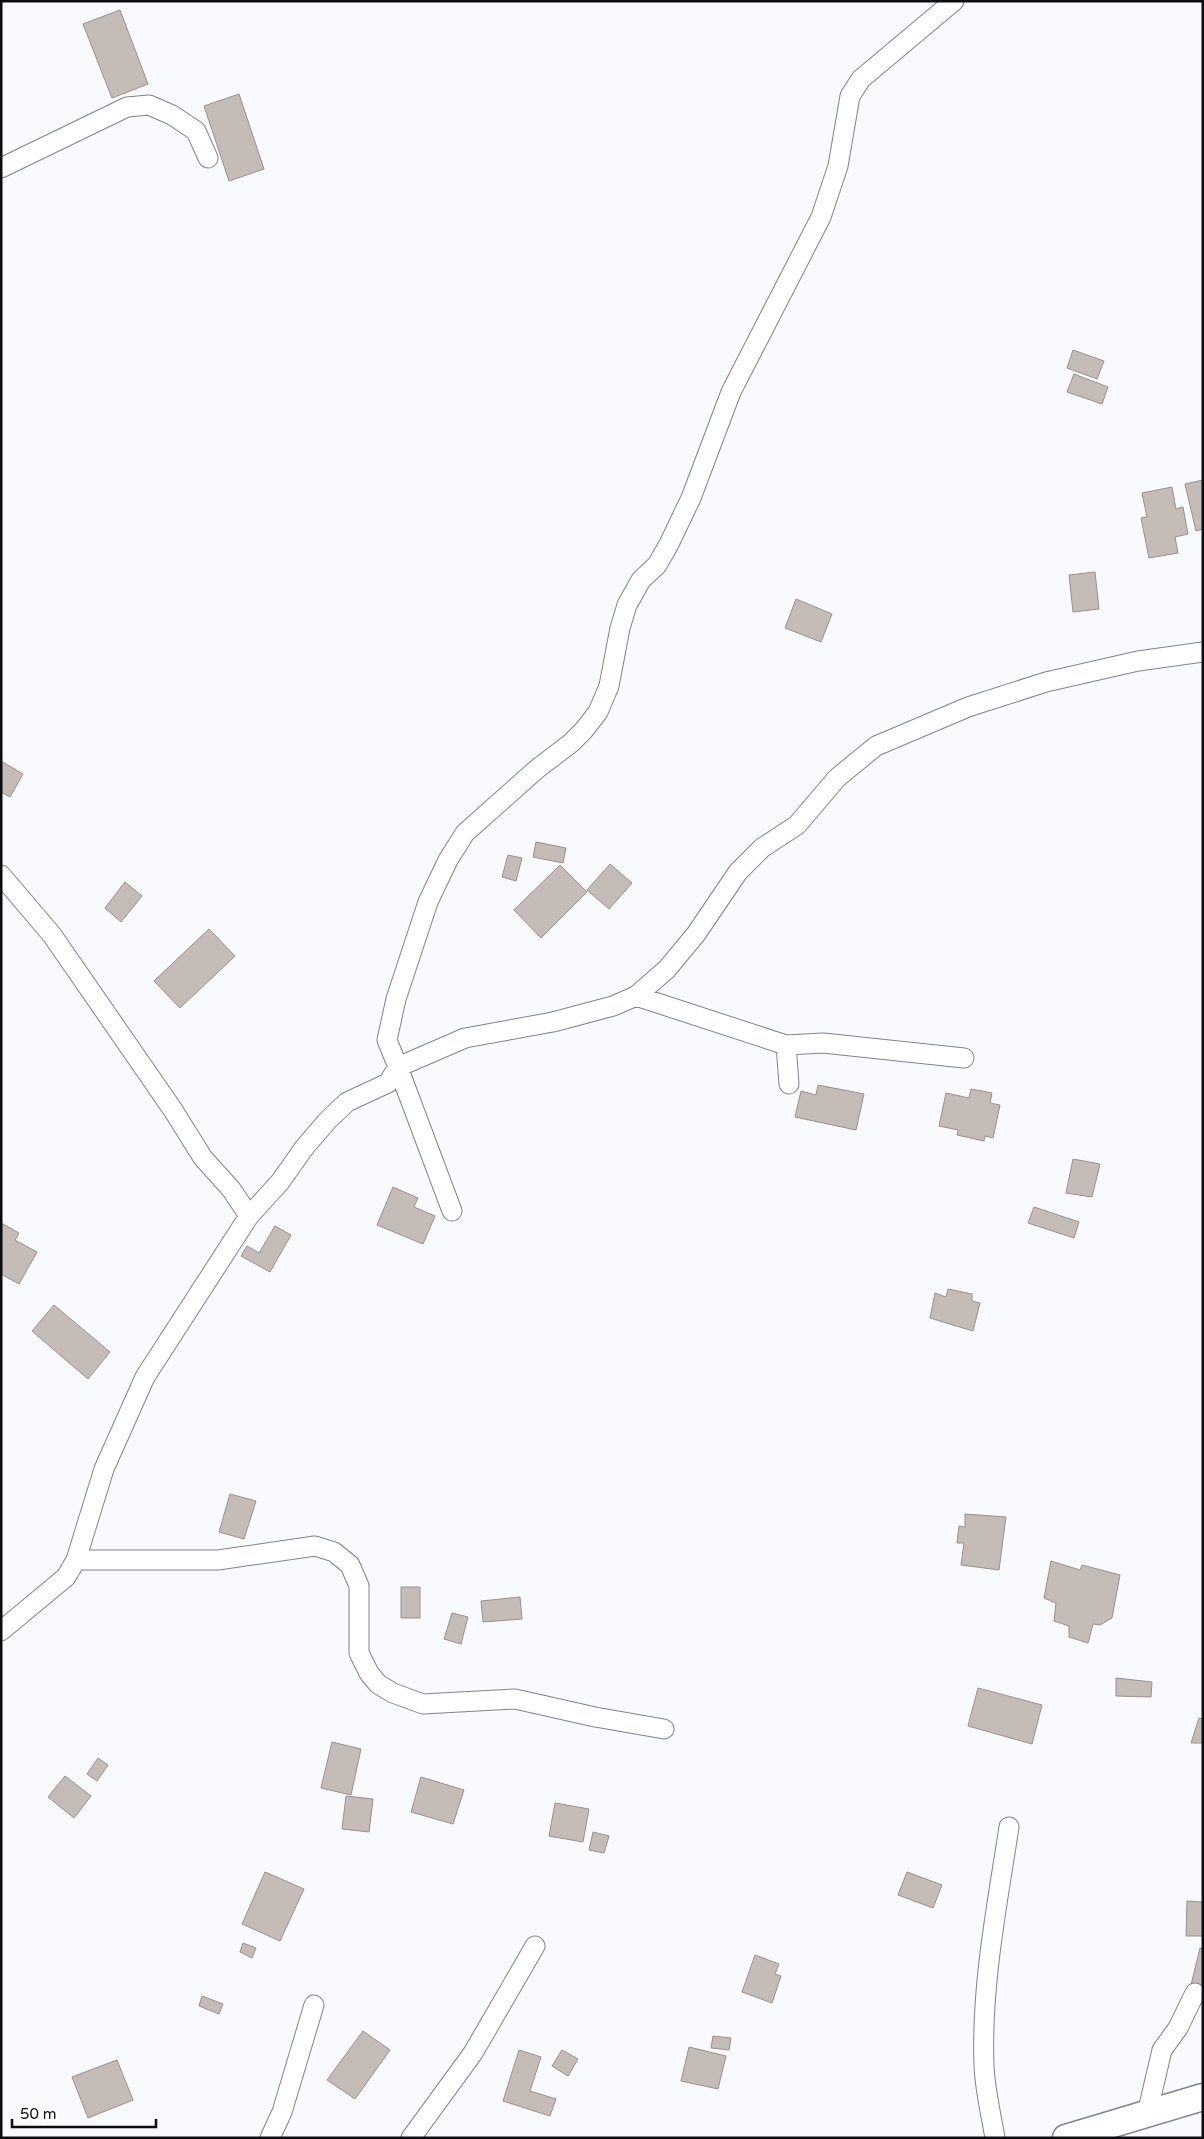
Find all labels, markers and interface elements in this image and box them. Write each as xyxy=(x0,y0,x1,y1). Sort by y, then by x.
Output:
scale bar xyxy=(12,2096,156,2128)
text: 50 m xyxy=(20,2105,57,2123)

